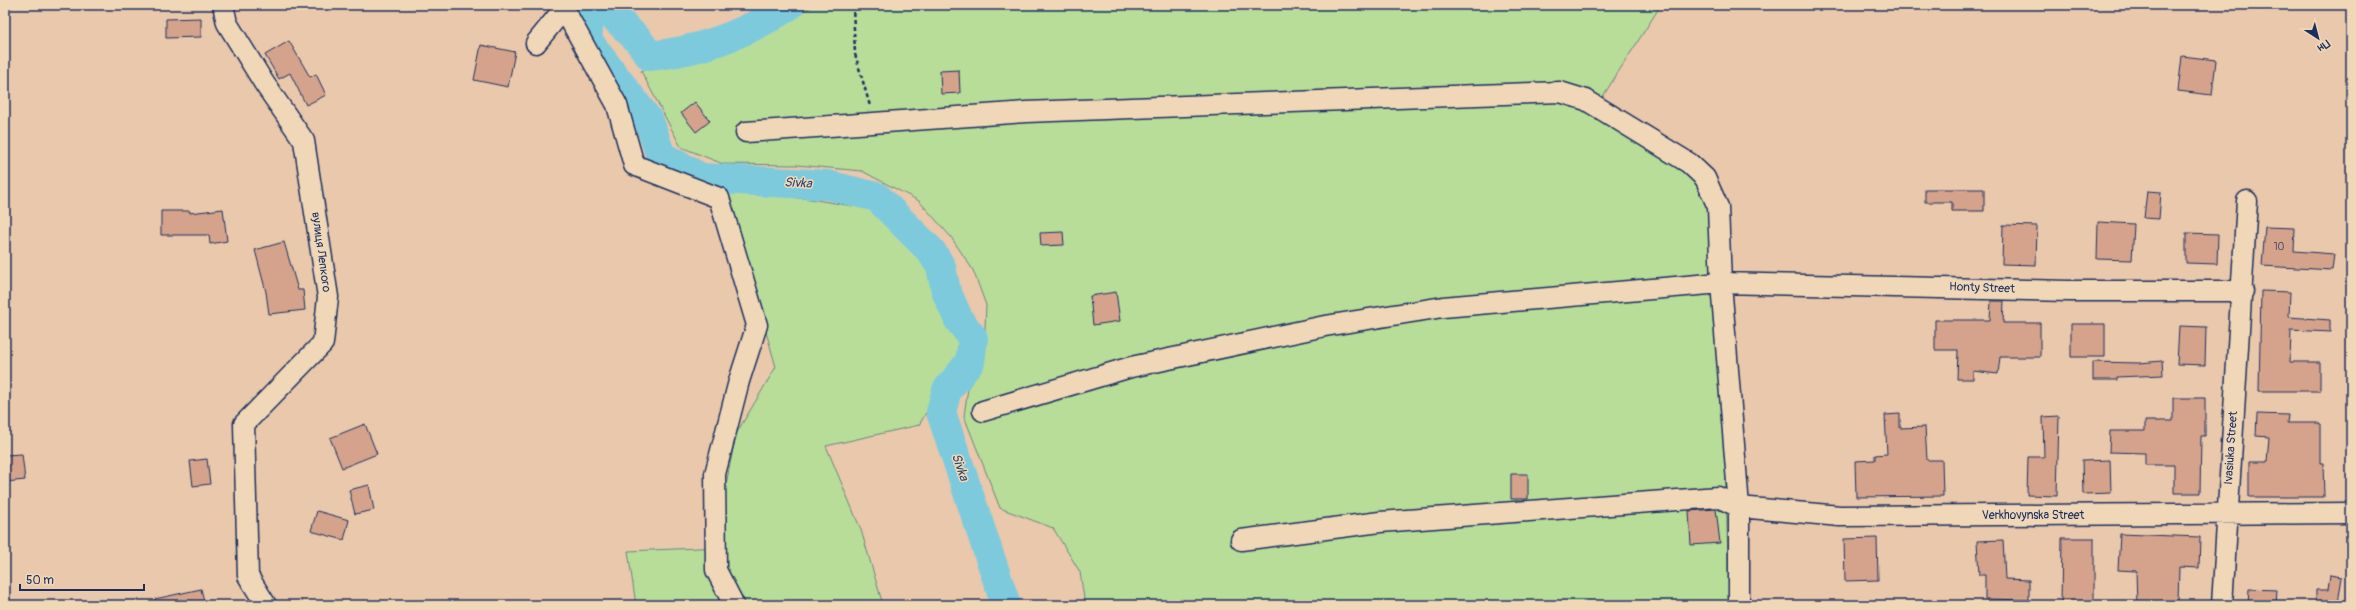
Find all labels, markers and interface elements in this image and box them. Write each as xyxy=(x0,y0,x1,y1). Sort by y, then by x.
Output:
north arrow xyxy=(2298,18,2338,58)
text: Пн xyxy=(2314,37,2332,55)
water label: Sivka xyxy=(784,174,813,192)
street label: вулиця Лепкого xyxy=(308,211,334,294)
house number: 10 xyxy=(2274,241,2285,253)
street label: Honty Street xyxy=(1949,279,2015,297)
street label: Ivasiuka Street xyxy=(2221,411,2241,485)
water label: Sivka xyxy=(948,451,972,484)
street label: Verkhovynska Street xyxy=(1982,508,2084,523)
scale bar xyxy=(20,566,144,592)
text: 50 m xyxy=(26,573,54,588)

